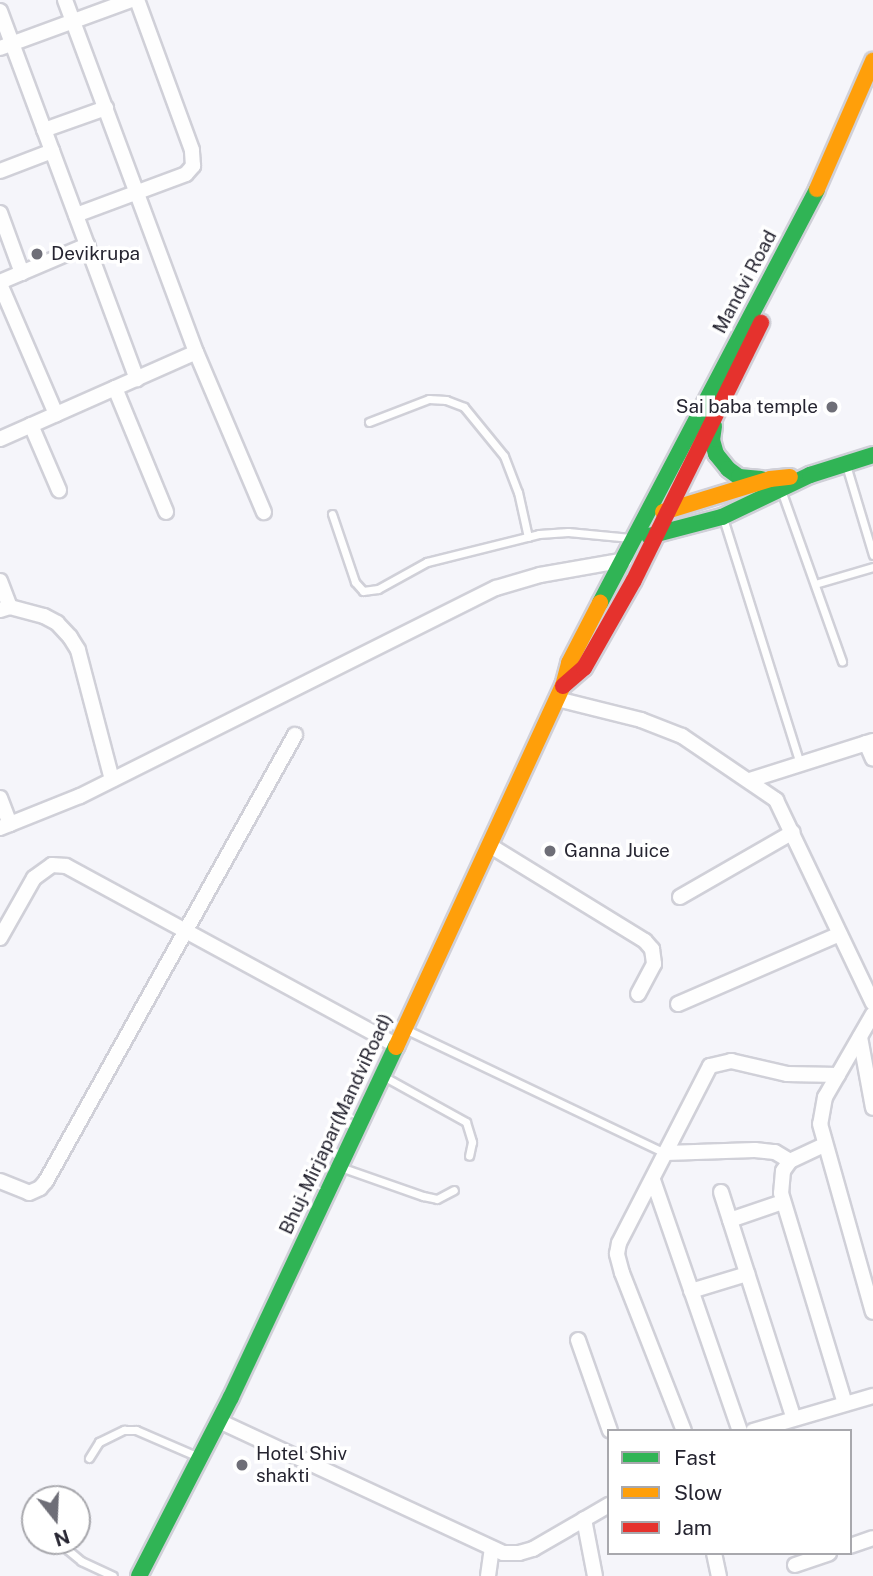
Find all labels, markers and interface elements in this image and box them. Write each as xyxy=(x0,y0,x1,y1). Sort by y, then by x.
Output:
street label: Mandvi Road xyxy=(708,227,782,337)
place label: Devikrupa xyxy=(51,243,140,265)
marker: Devikrupa xyxy=(29,246,45,262)
place label: Sai baba temple xyxy=(676,396,818,418)
marker: Sai baba temple xyxy=(824,399,840,415)
place label: Ganna Juice xyxy=(564,840,670,862)
marker: Ganna Juice xyxy=(542,843,558,859)
street label: Bhuj-Mirjapar(MandviRoad) xyxy=(275,1010,397,1238)
legend xyxy=(607,1429,852,1555)
place label: Hotel Shiv shakti xyxy=(256,1443,347,1487)
text: Fast xyxy=(674,1445,716,1470)
marker: Hotel Shiv shakti xyxy=(234,1457,250,1473)
text: Slow xyxy=(674,1480,722,1505)
north arrow xyxy=(21,1485,91,1555)
text: Jam xyxy=(674,1515,712,1540)
text: N xyxy=(51,1525,72,1551)

